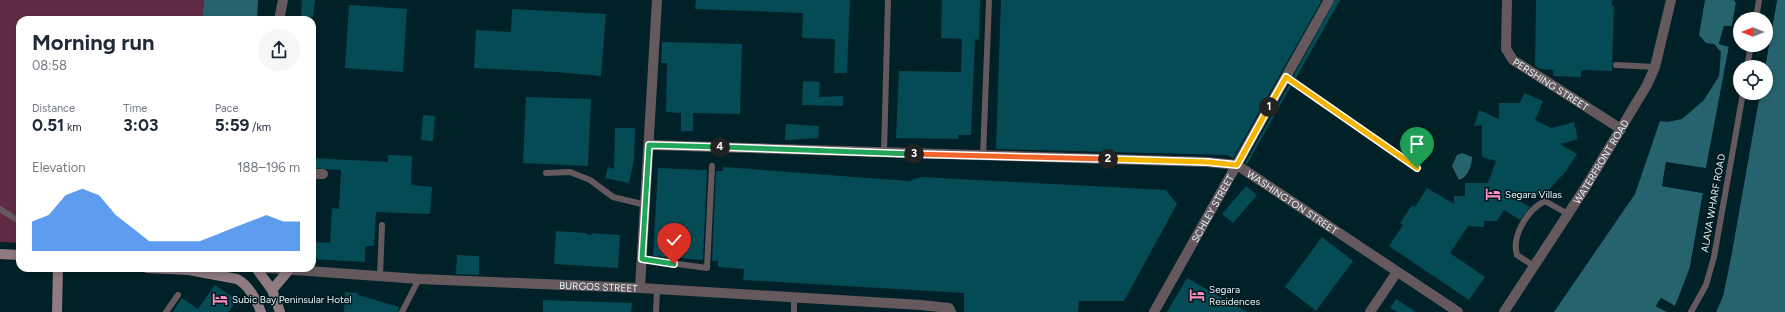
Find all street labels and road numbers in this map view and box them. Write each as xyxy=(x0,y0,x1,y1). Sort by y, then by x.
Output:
street label: PERSHING STREET xyxy=(1511,55,1592,113)
street label: WATERFRONT ROAD xyxy=(1570,117,1631,206)
street label: ALAVA WHARF ROAD xyxy=(1698,153,1728,253)
street label: WASHINGTON STREET xyxy=(1244,167,1341,237)
street label: SCHLEY STREET xyxy=(1188,172,1237,244)
street label: BURGOS STREET xyxy=(559,278,639,294)

